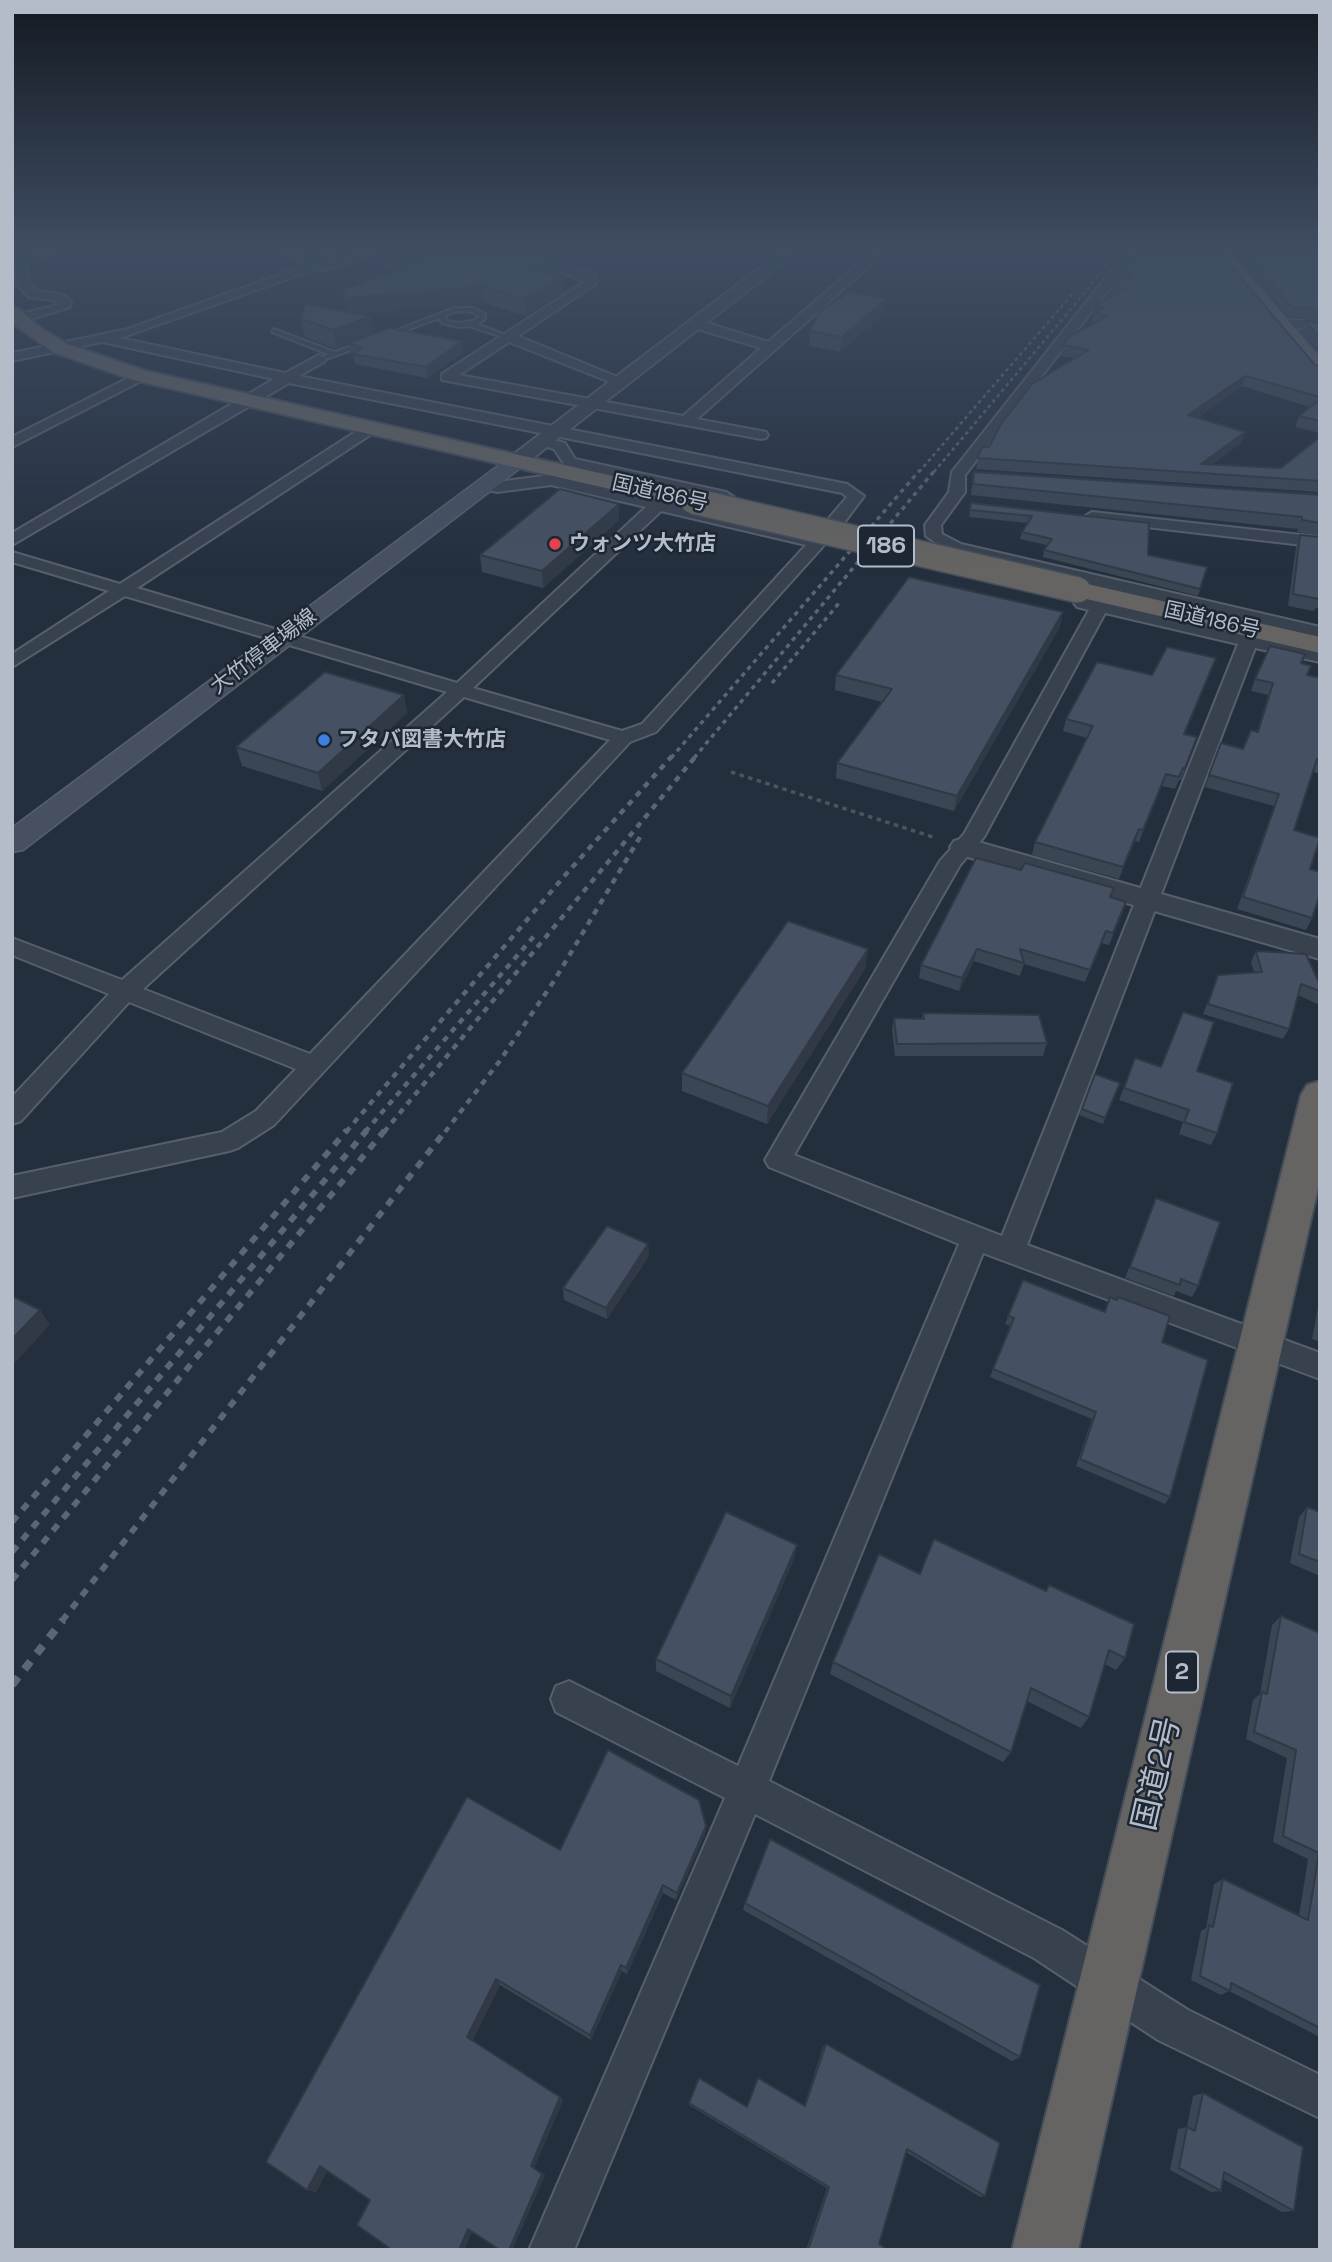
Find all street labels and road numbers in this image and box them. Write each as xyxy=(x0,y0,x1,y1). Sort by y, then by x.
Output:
street label: 国道186号 xyxy=(610,471,710,517)
road number: 186 xyxy=(858,526,914,566)
street label: 国道186号 xyxy=(1162,598,1262,644)
street label: 大竹停車場線 xyxy=(206,604,322,700)
road number: 2 xyxy=(1166,1652,1198,1692)
street label: 国道2号 xyxy=(1126,1714,1190,1834)

